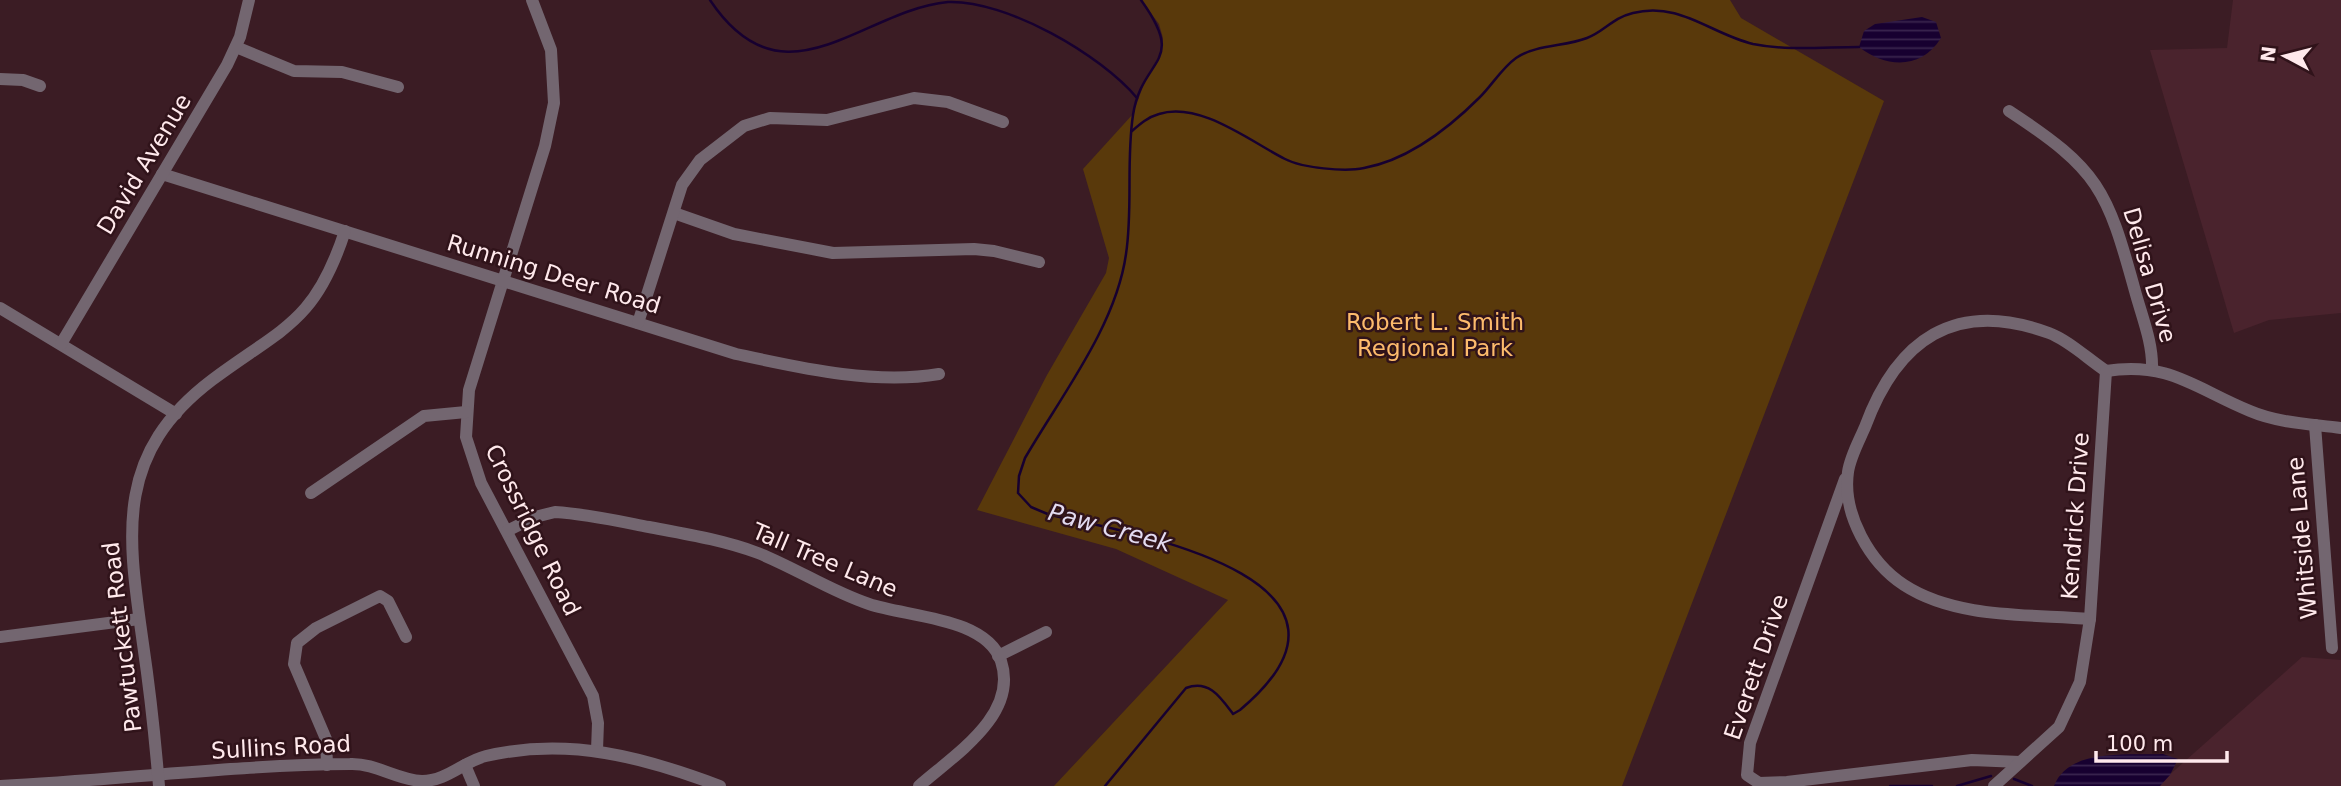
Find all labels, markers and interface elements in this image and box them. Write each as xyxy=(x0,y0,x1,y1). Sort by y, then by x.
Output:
north arrow xyxy=(2250,21,2320,91)
text: N xyxy=(2256,45,2280,63)
street label: David Avenue xyxy=(92,89,196,239)
street label: Delisa Drive xyxy=(2118,204,2182,346)
street label: Running Deer Road xyxy=(444,229,664,319)
park label: Robert L. Smith Regional Park xyxy=(1346,309,1524,361)
street label: Kendrick Drive xyxy=(2056,431,2094,601)
street label: Crossridge Road xyxy=(480,440,586,620)
street label: Whitside Lane xyxy=(2282,456,2322,620)
water label: Paw Creek xyxy=(1045,498,1176,558)
street label: Tall Tree Lane xyxy=(748,517,902,602)
street label: Pawtuckett Road xyxy=(97,540,147,734)
street label: Everett Drive xyxy=(1719,591,1793,743)
scale bar xyxy=(2096,720,2227,764)
street label: Sullins Road xyxy=(210,730,352,764)
text: 100 m xyxy=(2106,732,2173,756)

